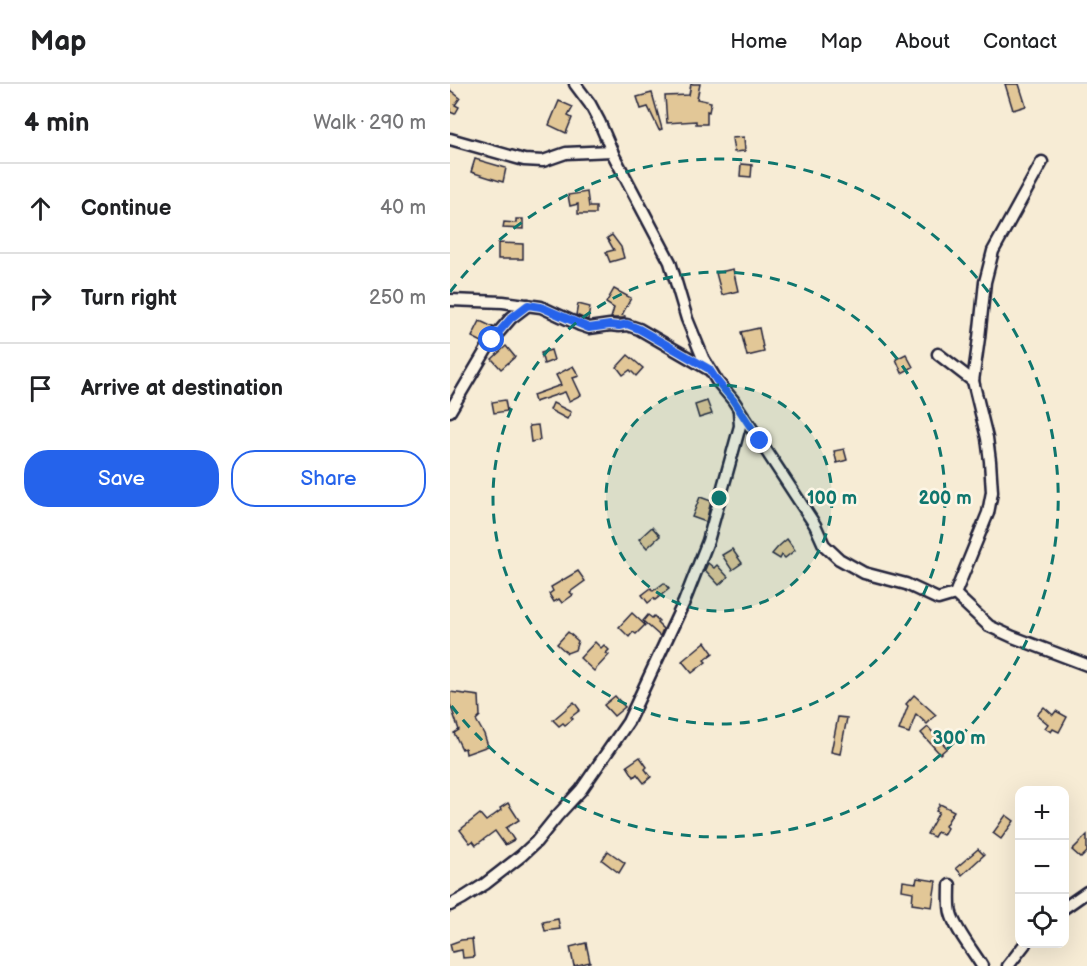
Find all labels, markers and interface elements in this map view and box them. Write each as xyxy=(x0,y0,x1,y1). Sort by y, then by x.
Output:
text: Map xyxy=(30,25,86,58)
text: Home xyxy=(730,29,787,54)
text: Map xyxy=(820,29,862,54)
text: About xyxy=(895,29,950,54)
text: Contact xyxy=(983,29,1057,54)
text: 4 min xyxy=(24,108,89,139)
text: Walk · 290 m xyxy=(313,111,426,135)
icon: ahead xyxy=(24,192,57,225)
text: Continue xyxy=(81,195,171,222)
text: 40 m xyxy=(380,196,426,220)
icon: right xyxy=(24,282,57,315)
text: Turn right xyxy=(81,285,177,312)
text: 250 m xyxy=(369,286,426,310)
route start xyxy=(478,326,504,352)
icon: arrive xyxy=(24,372,57,405)
text: Arrive at destination xyxy=(81,375,283,402)
route end xyxy=(746,427,772,453)
button: Save xyxy=(24,450,219,507)
button: Share xyxy=(231,450,426,507)
centre of rings xyxy=(709,488,729,508)
text: 100 m xyxy=(807,488,857,509)
text: 200 m xyxy=(918,488,972,509)
text: 300 m xyxy=(932,728,986,749)
map controls xyxy=(1015,786,1069,948)
button: + xyxy=(1015,786,1069,840)
button: − xyxy=(1015,840,1069,894)
button: locate xyxy=(1015,894,1069,948)

